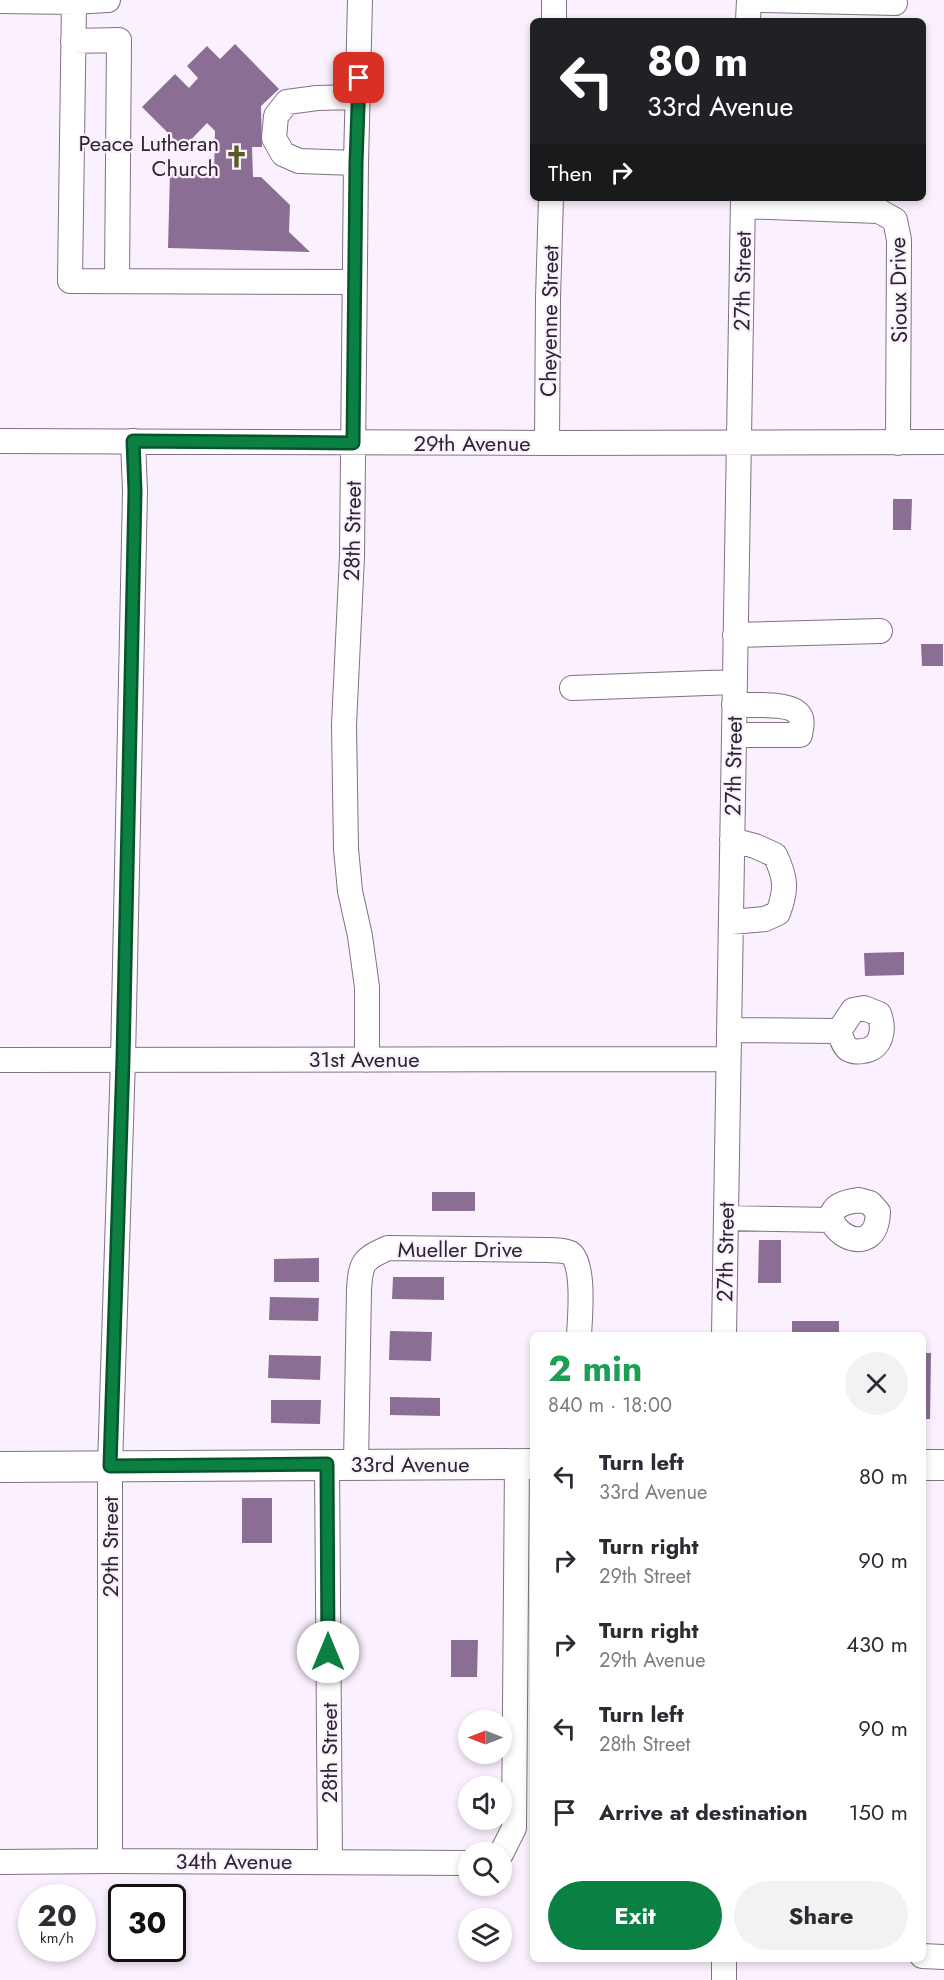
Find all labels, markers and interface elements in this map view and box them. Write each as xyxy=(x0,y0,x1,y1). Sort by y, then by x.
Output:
text: 80 m xyxy=(647,31,748,92)
icon: left xyxy=(548,42,626,120)
pin xyxy=(333,52,384,103)
icon: arrive xyxy=(342,61,375,94)
text: 33rd Avenue xyxy=(647,87,793,126)
place label: Peace Lutheran Church xyxy=(78,127,219,184)
church icon: Peace Lutheran Church xyxy=(224,143,250,169)
icon: right xyxy=(605,156,638,189)
text: Then xyxy=(548,157,593,189)
street label: 27th Street xyxy=(725,230,759,331)
street label: Sioux Drive xyxy=(881,237,915,343)
street label: Cheyenne Street xyxy=(532,244,566,397)
street label: 29th Avenue xyxy=(413,427,531,459)
street label: 28th Street xyxy=(335,480,369,581)
street label: 27th Street xyxy=(716,715,750,816)
street label: 31st Avenue xyxy=(308,1043,420,1075)
street label: 27th Street xyxy=(708,1201,742,1302)
street label: Mueller Drive xyxy=(397,1233,523,1265)
text: 2 min xyxy=(548,1342,643,1394)
button: close xyxy=(845,1352,908,1415)
text: 840 m · 18:00 xyxy=(548,1391,672,1420)
text: Turn left xyxy=(599,1446,684,1478)
street label: 33rd Avenue xyxy=(350,1448,470,1480)
icon: left xyxy=(548,1460,581,1493)
text: 80 m xyxy=(859,1460,908,1492)
text: 33rd Avenue xyxy=(599,1478,707,1507)
street label: 29th Street xyxy=(94,1496,126,1598)
text: Turn right xyxy=(599,1530,699,1562)
icon: right xyxy=(548,1544,581,1577)
text: 90 m xyxy=(858,1544,908,1576)
text: 29th Street xyxy=(599,1562,691,1591)
text: Turn right xyxy=(599,1614,699,1646)
position arrow xyxy=(296,1620,360,1684)
icon: right xyxy=(548,1628,581,1661)
text: 430 m xyxy=(846,1628,908,1660)
text: 29th Avenue xyxy=(599,1646,706,1675)
text: Turn left xyxy=(599,1698,684,1730)
street label: 28th Street xyxy=(313,1702,345,1803)
north arrow xyxy=(458,1710,512,1764)
map controls xyxy=(458,1710,512,1962)
icon: left xyxy=(548,1712,581,1745)
text: 90 m xyxy=(858,1712,908,1744)
text: 28th Street xyxy=(599,1730,690,1759)
button: sound xyxy=(458,1776,512,1830)
icon: arrive xyxy=(548,1796,581,1829)
text: Arrive at destination xyxy=(599,1796,808,1828)
text: 150 m xyxy=(849,1796,908,1828)
button: search xyxy=(458,1842,512,1896)
street label: 34th Avenue xyxy=(176,1845,292,1877)
button: Exit xyxy=(548,1881,722,1950)
button: Share xyxy=(734,1881,908,1950)
speed limit sign: 30 xyxy=(108,1884,186,1962)
text: 20 xyxy=(37,1894,77,1937)
button: layers xyxy=(458,1908,512,1962)
text: km/h xyxy=(40,1927,74,1949)

